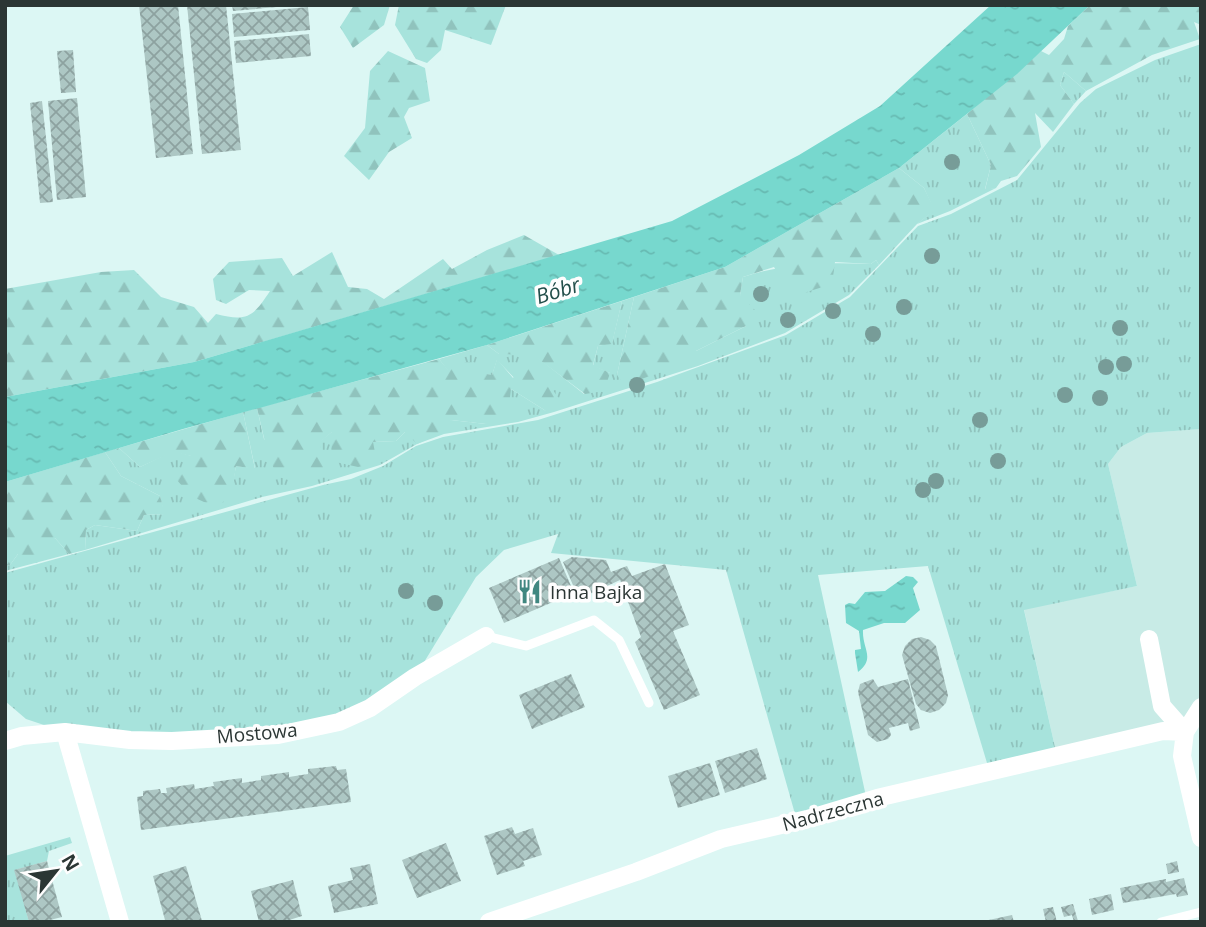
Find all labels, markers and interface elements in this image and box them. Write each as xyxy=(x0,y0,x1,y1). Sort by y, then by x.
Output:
water label: Bóbr xyxy=(532,270,584,310)
restaurant icon: Inna Bajka xyxy=(516,578,544,606)
place label: Inna Bajka xyxy=(550,579,642,605)
street label: Mostowa xyxy=(215,717,299,749)
street label: Nadrzeczna xyxy=(779,785,887,837)
north arrow xyxy=(21,836,91,906)
text: N xyxy=(56,849,86,876)

